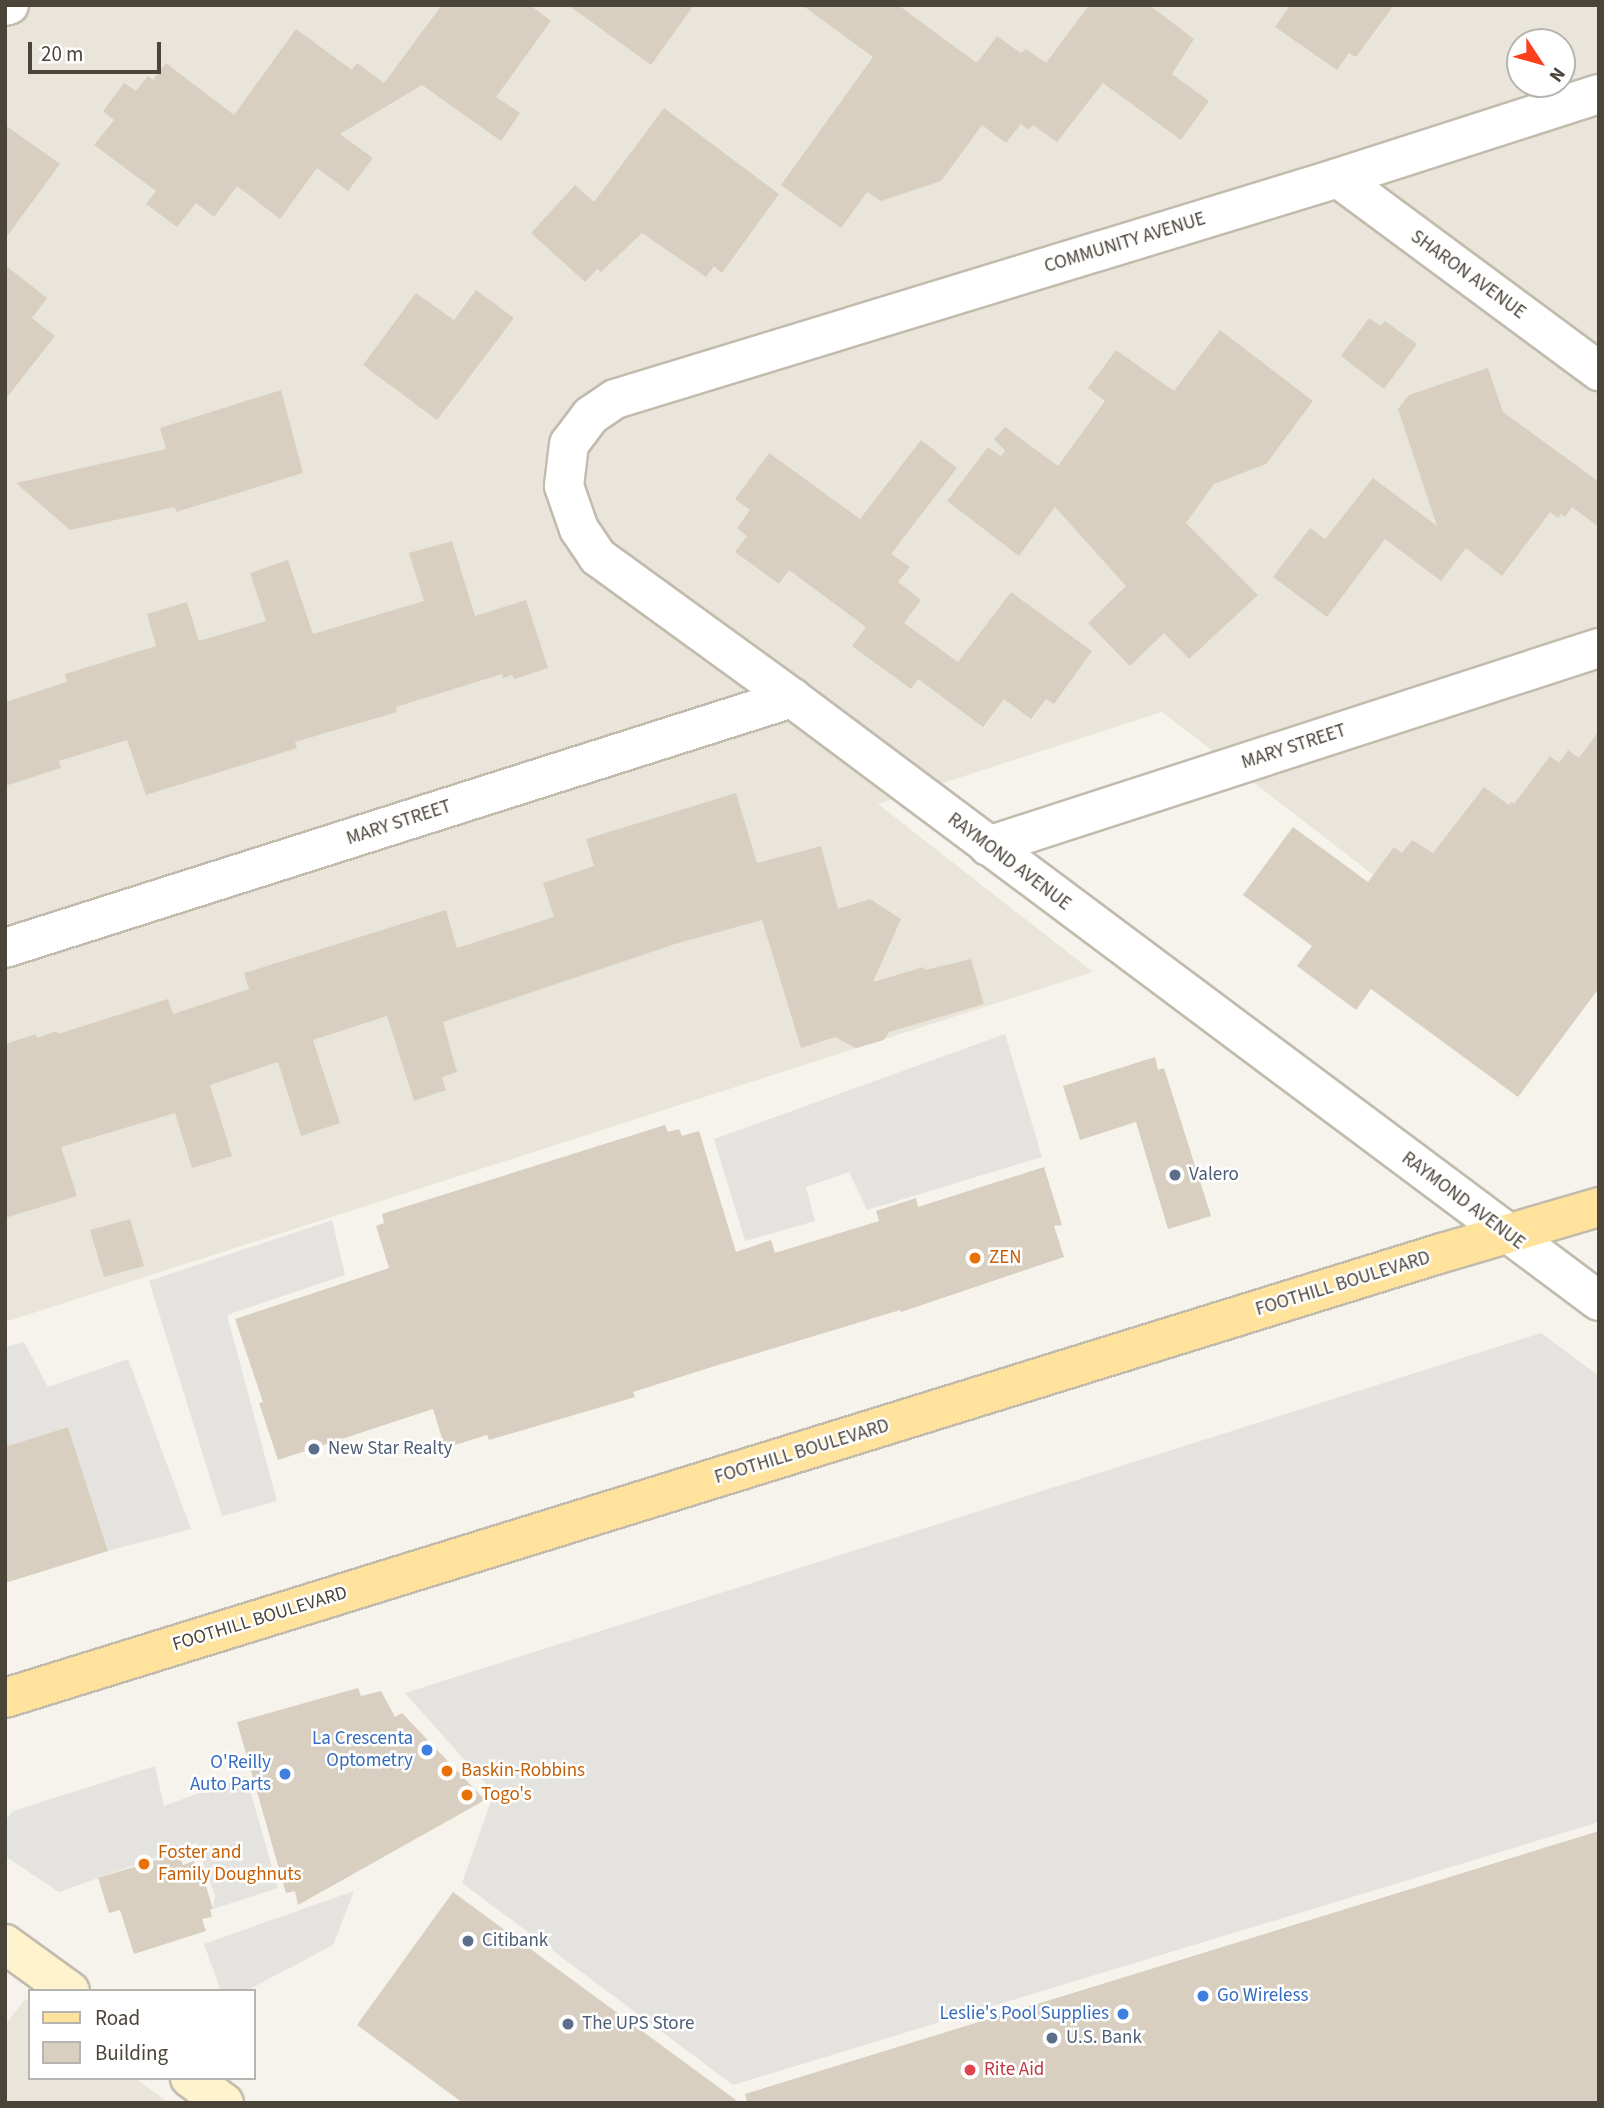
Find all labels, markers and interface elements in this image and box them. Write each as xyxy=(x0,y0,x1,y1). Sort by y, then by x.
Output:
scale bar xyxy=(32,28,164,72)
north arrow xyxy=(1506,28,1576,98)
text: 20 m xyxy=(41,39,83,69)
text: N xyxy=(1542,61,1571,88)
street label: COMMUNITY AVENUE xyxy=(1042,208,1208,278)
street label: SHARON AVENUE xyxy=(1406,226,1530,324)
street label: MARY STREET xyxy=(1239,719,1349,775)
street label: MARY STREET xyxy=(344,795,454,851)
street label: RAYMOND AVENUE xyxy=(943,808,1075,916)
street label: RAYMOND AVENUE xyxy=(1397,1147,1529,1255)
place label: Valero xyxy=(1189,1164,1239,1186)
marker: Valero xyxy=(1167,1167,1183,1183)
place label: ZEN xyxy=(989,1247,1022,1269)
street label: FOOTHILL BOULEVARD xyxy=(1253,1247,1433,1321)
marker: ZEN xyxy=(967,1250,983,1266)
street label: FOOTHILL BOULEVARD xyxy=(712,1415,892,1489)
place label: New Star Realty xyxy=(328,1438,452,1460)
marker: New Star Realty xyxy=(306,1441,322,1457)
street label: FOOTHILL BOULEVARD xyxy=(170,1582,350,1656)
place label: La Crescenta Optometry xyxy=(312,1728,413,1772)
marker: La Crescenta Optometry xyxy=(419,1742,435,1758)
place label: O'Reilly Auto Parts xyxy=(190,1752,271,1796)
place label: Baskin-Robbins xyxy=(461,1760,585,1782)
marker: Baskin-Robbins xyxy=(439,1763,455,1779)
marker: O'Reilly Auto Parts xyxy=(277,1766,293,1782)
place label: Togo's xyxy=(481,1784,532,1806)
marker: Togo's xyxy=(459,1787,475,1803)
place label: Foster and Family Doughnuts xyxy=(158,1842,301,1886)
marker: Foster and Family Doughnuts xyxy=(136,1856,152,1872)
place label: Citibank xyxy=(482,1930,548,1952)
marker: Citibank xyxy=(460,1933,476,1949)
place label: Go Wireless xyxy=(1217,1985,1308,2007)
marker: Go Wireless xyxy=(1195,1988,1211,2004)
legend xyxy=(28,1989,256,2080)
text: Road xyxy=(95,2003,140,2033)
place label: Leslie's Pool Supplies xyxy=(940,2003,1109,2025)
marker: Leslie's Pool Supplies xyxy=(1115,2006,1131,2022)
place label: The UPS Store xyxy=(582,2013,694,2035)
marker: The UPS Store xyxy=(560,2016,576,2032)
place label: U.S. Bank xyxy=(1066,2027,1142,2049)
marker: U.S. Bank xyxy=(1044,2030,1060,2046)
text: Building xyxy=(95,2038,168,2068)
place label: Rite Aid xyxy=(984,2059,1044,2081)
marker: Rite Aid xyxy=(962,2062,978,2078)

